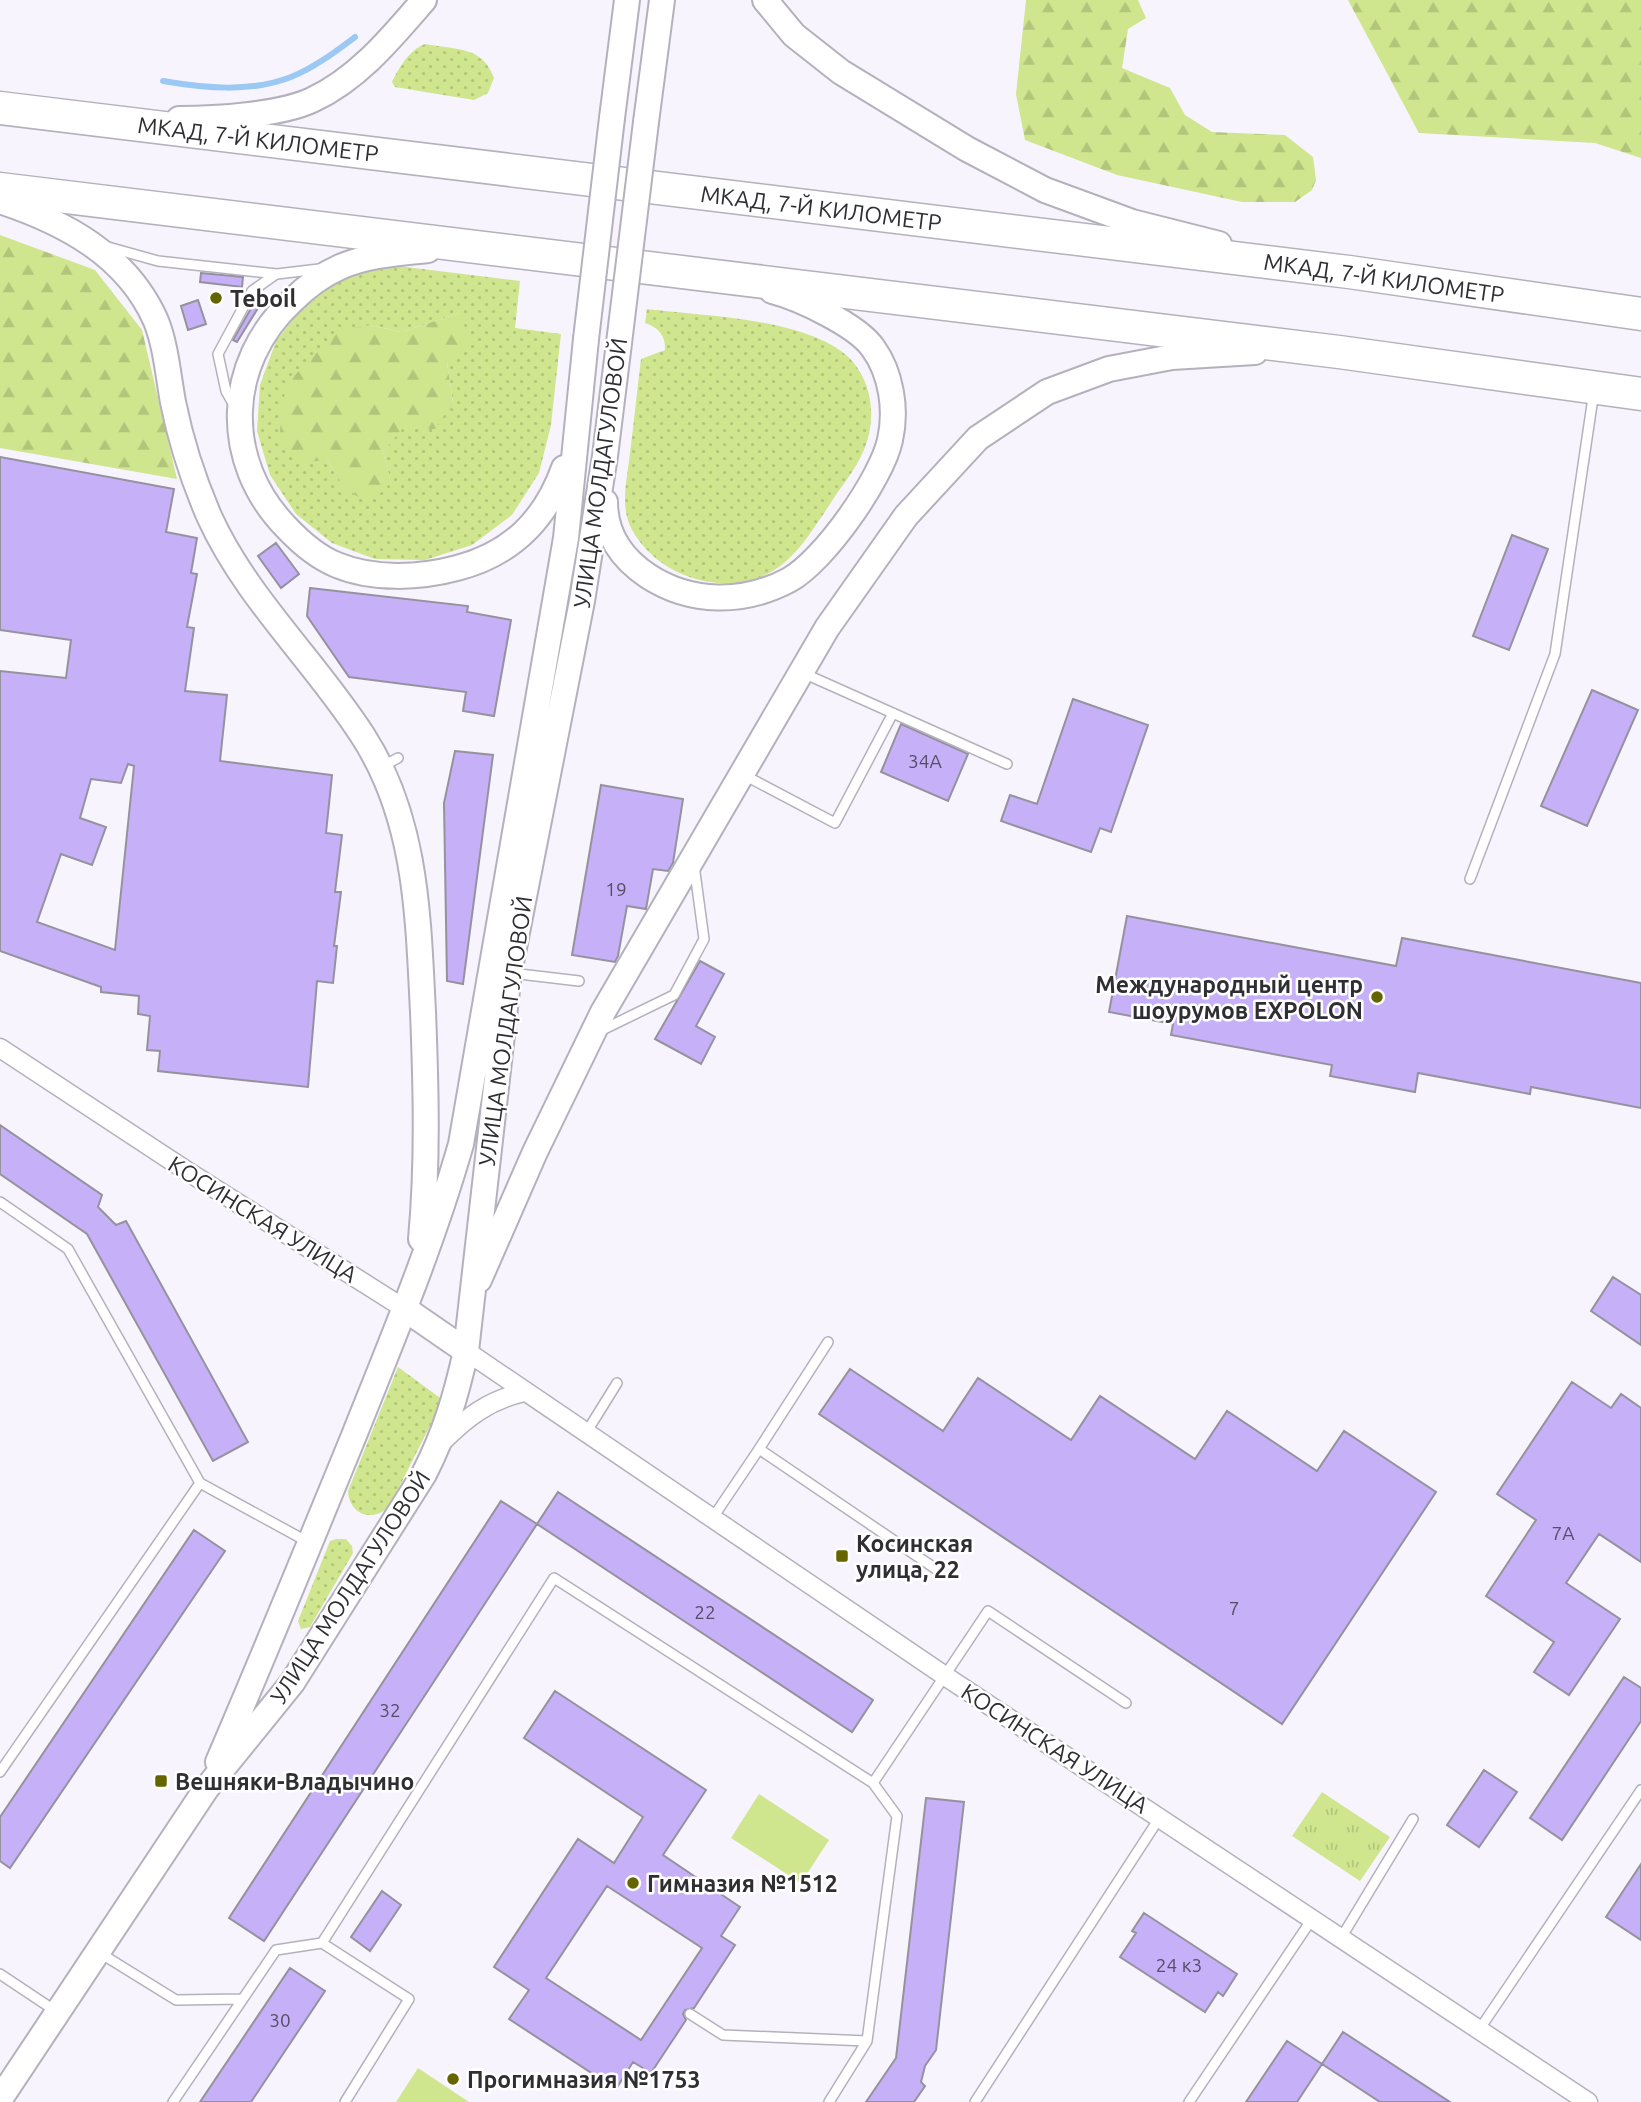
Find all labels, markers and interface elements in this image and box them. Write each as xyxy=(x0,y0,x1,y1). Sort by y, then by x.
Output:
street label: МКАД, 7-Й КИЛОМЕТР xyxy=(136,112,380,166)
street label: МКАД, 7-Й КИЛОМЕТР xyxy=(699,181,943,235)
street label: МКАД, 7-Й КИЛОМЕТР xyxy=(1262,249,1506,307)
place label: Teboil xyxy=(230,286,296,311)
marker: Teboil xyxy=(208,290,224,306)
street label: УЛИЦА МОЛДАГУЛОВОЙ xyxy=(569,336,631,610)
house number: 34А xyxy=(908,750,943,772)
house number: 19 xyxy=(605,878,627,900)
street label: УЛИЦА МОЛДАГУЛОВОЙ xyxy=(474,894,536,1168)
place label: Международный центр шоурумов EXPOLON xyxy=(1095,972,1363,1023)
marker: Международный центр шоурумов EXPOLON xyxy=(1369,989,1385,1005)
street label: КОСИНСКАЯ УЛИЦА xyxy=(164,1151,362,1287)
street label: УЛИЦА МОЛДАГУЛОВОЙ xyxy=(265,1466,435,1708)
house number: 7А xyxy=(1551,1522,1575,1544)
place label: Косинская улица, 22 xyxy=(856,1531,973,1583)
marker: Косинская улица, 22 xyxy=(834,1548,850,1564)
house number: 7 xyxy=(1229,1597,1239,1619)
house number: 22 xyxy=(694,1601,716,1623)
street label: КОСИНСКАЯ УЛИЦА xyxy=(957,1678,1153,1818)
house number: 32 xyxy=(379,1699,401,1721)
place label: Вешняки-Владычино xyxy=(175,1769,414,1794)
marker: Вешняки-Владычино xyxy=(153,1773,169,1789)
place label: Гимназия №1512 xyxy=(647,1871,838,1896)
marker: Гимназия №1512 xyxy=(625,1875,641,1891)
house number: 24 к3 xyxy=(1156,1954,1202,1976)
house number: 30 xyxy=(269,2009,291,2031)
place label: Прогимназия №1753 xyxy=(467,2067,700,2092)
marker: Прогимназия №1753 xyxy=(445,2071,461,2087)

